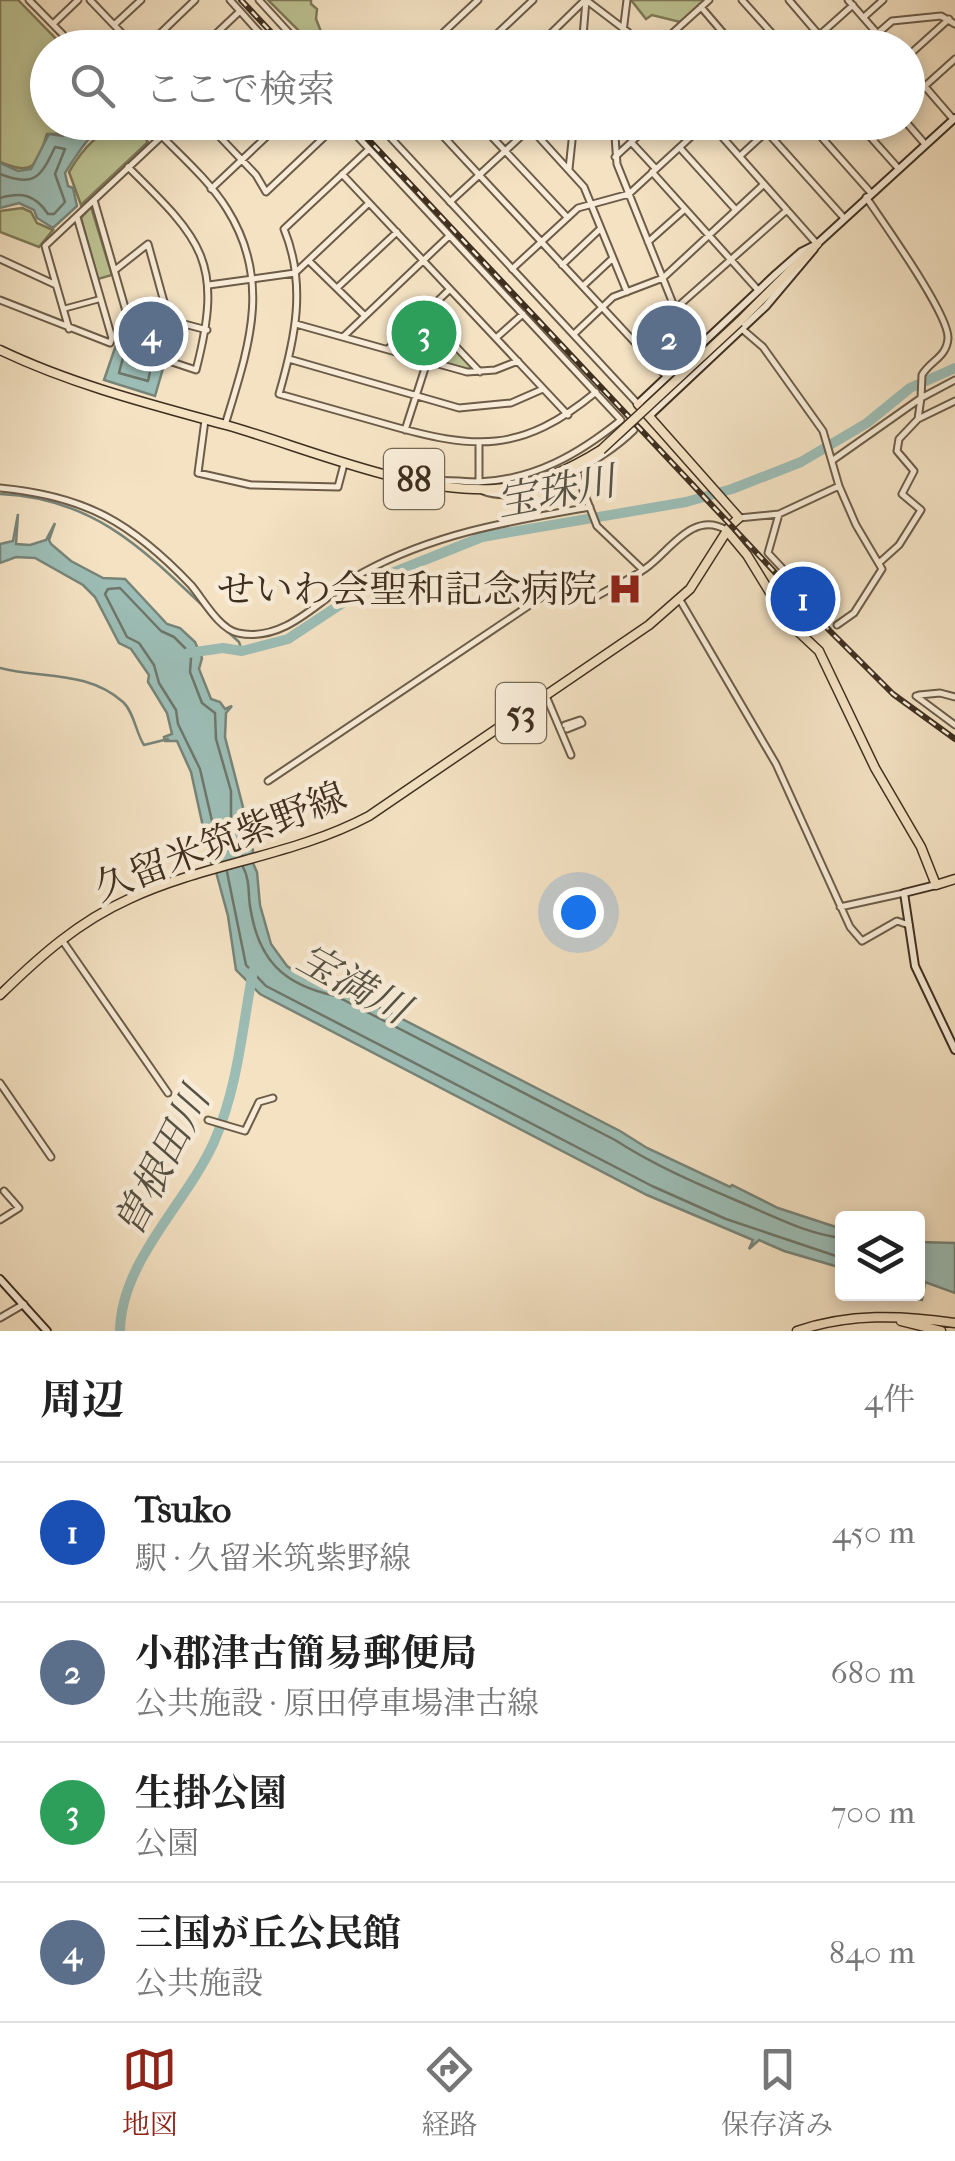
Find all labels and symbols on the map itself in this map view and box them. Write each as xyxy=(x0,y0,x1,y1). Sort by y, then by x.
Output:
pin: 4 xyxy=(118,296,184,372)
pin: 3 xyxy=(392,296,456,370)
pin: 2 xyxy=(636,300,702,376)
road number: 88 xyxy=(384,449,444,509)
water label: 宝珠川 xyxy=(493,457,623,526)
pin: 1 xyxy=(770,562,836,636)
place label: せいわ会聖和記念病院 xyxy=(217,567,597,612)
hospital icon: せいわ会聖和記念病院 xyxy=(606,570,644,608)
road number: 53 xyxy=(496,683,546,743)
street label: 久留米筑紫野線 xyxy=(88,773,352,911)
your location xyxy=(553,887,604,938)
water label: 宝満川 xyxy=(289,935,420,1035)
water label: 曽根田川 xyxy=(105,1077,221,1244)

